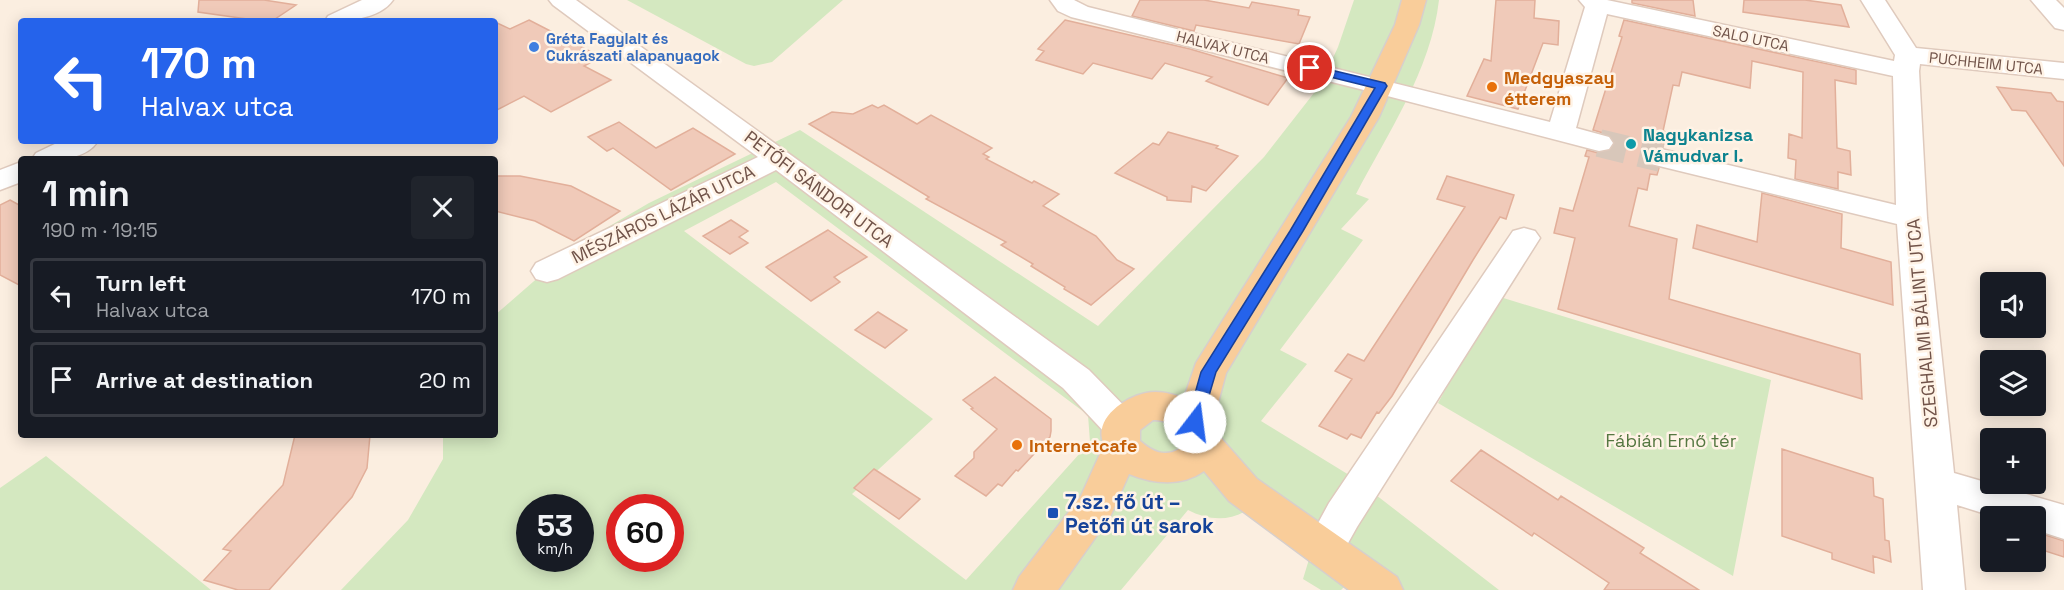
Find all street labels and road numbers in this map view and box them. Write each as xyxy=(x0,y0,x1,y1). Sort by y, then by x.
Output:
street label: SALO UTCA xyxy=(1711,21,1792,55)
street label: HALVAX UTCA xyxy=(1175,26,1272,68)
street label: PUCHHEIM UTCA xyxy=(1928,48,2045,78)
street label: PETŐFI SÁNDOR UTCA xyxy=(740,125,898,253)
street label: MÉSZÁROS LÁZÁR UTCA xyxy=(568,160,758,268)
street label: SZEGHALMI BÁLINT UTCA xyxy=(1901,217,1943,429)

